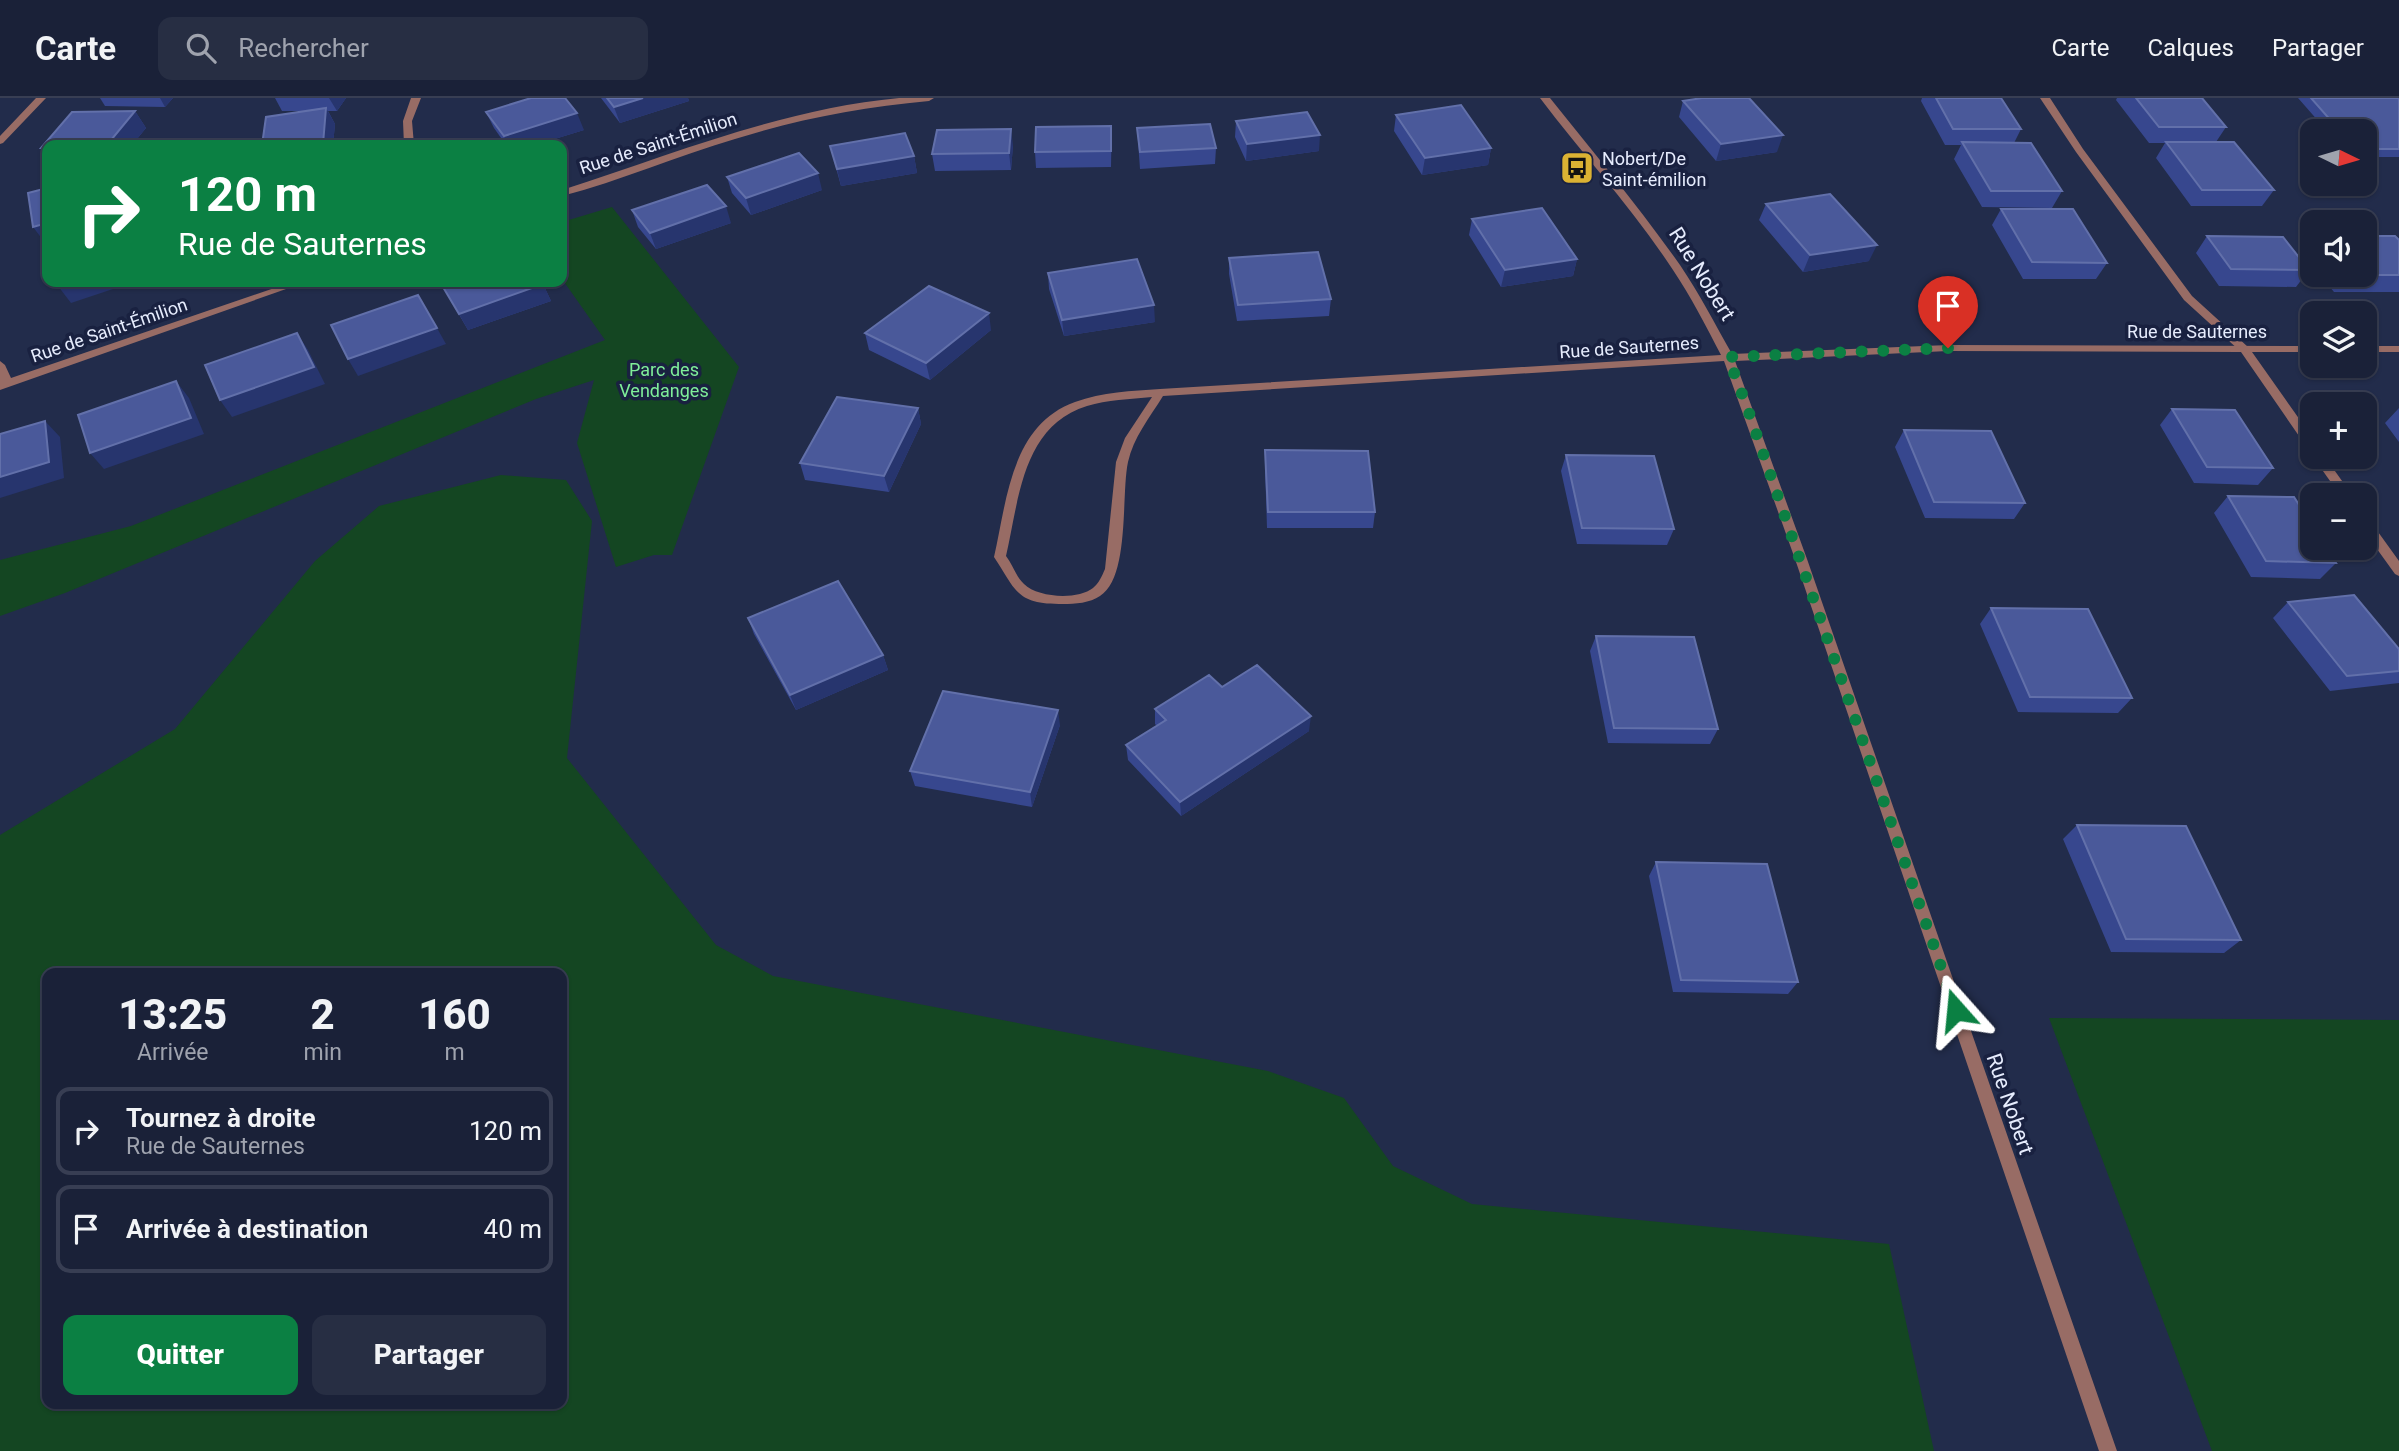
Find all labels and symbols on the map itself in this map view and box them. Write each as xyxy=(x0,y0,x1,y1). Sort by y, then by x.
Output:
street label: Rue de Saint-Émilion xyxy=(577,108,739,178)
north arrow xyxy=(2300,119,2376,196)
place label: Nobert/De Saint-émilion xyxy=(1602,148,1706,190)
bus stop icon: Nobert/De Saint-émilion xyxy=(1558,149,1596,187)
street label: Rue Nobert xyxy=(1664,223,1740,325)
pin xyxy=(1918,276,1978,348)
street label: Rue de Saint-Émilion xyxy=(28,293,190,367)
street label: Rue de Sauternes xyxy=(2127,321,2267,342)
street label: Rue de Sauternes xyxy=(1558,332,1700,362)
park label: Parc des Vendanges xyxy=(619,359,709,401)
position arrow xyxy=(1919,973,1993,1047)
street label: Rue Nobert xyxy=(1982,1050,2039,1158)

